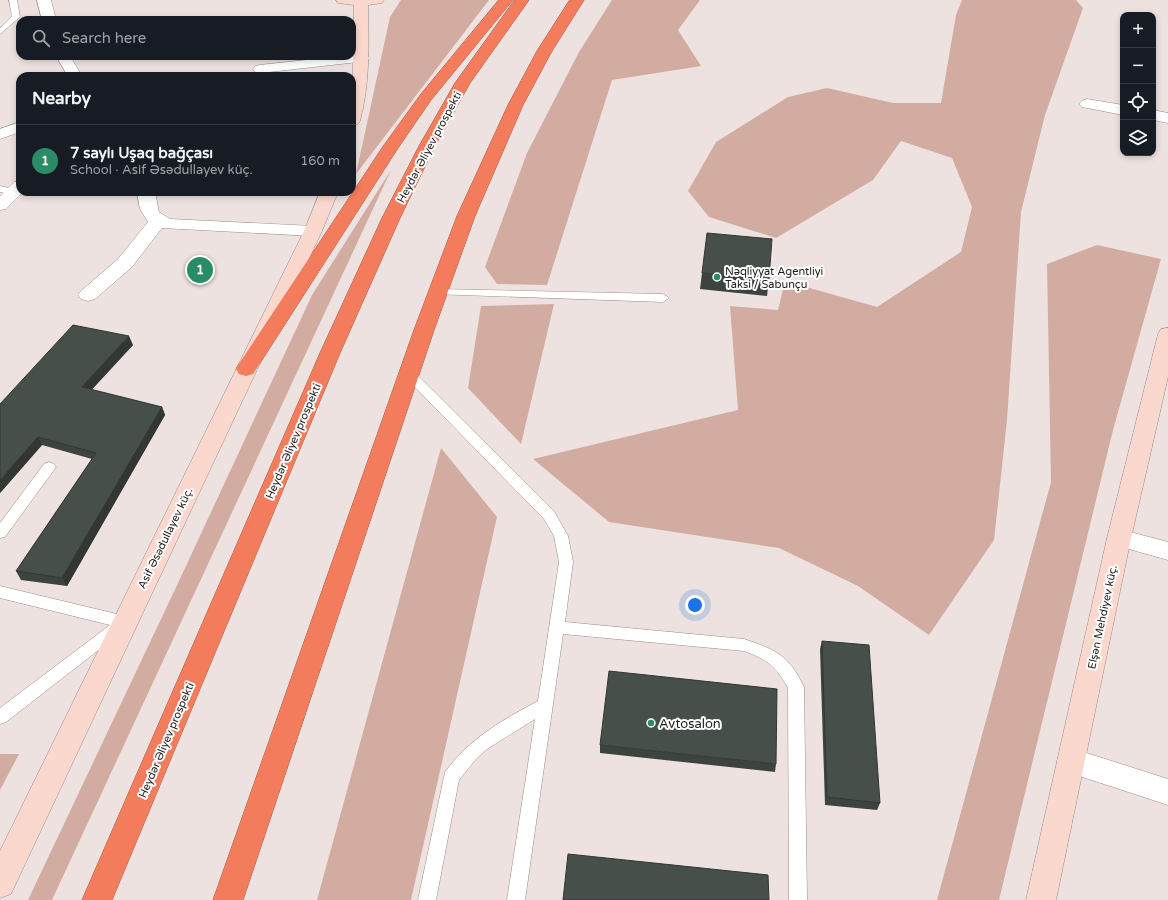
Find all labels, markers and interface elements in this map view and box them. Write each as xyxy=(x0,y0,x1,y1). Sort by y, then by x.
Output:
map controls xyxy=(1120,12,1156,156)
button: + xyxy=(1120,12,1156,48)
search box xyxy=(16,16,356,60)
icon: search xyxy=(30,27,52,49)
text: Search here xyxy=(62,29,146,47)
button: − xyxy=(1120,48,1156,84)
button: locate xyxy=(1120,84,1156,120)
text: Nearby xyxy=(32,88,91,109)
street label: Heydər Əliyev prospekti xyxy=(395,89,464,205)
button: layers xyxy=(1120,120,1156,156)
text: 7 saylı Uşaq bağçası xyxy=(70,144,213,162)
text: 1 xyxy=(41,153,49,169)
text: 160 m xyxy=(300,153,340,169)
text: School · Asif Əsədullayev küç. xyxy=(70,162,253,178)
pin: 1 xyxy=(187,255,213,285)
place label: Nəqliyyat Agentliyi Taksi / Sabunçu xyxy=(725,265,823,291)
marker: Nəqliyyat Agentliyi Taksi / Sabunçu xyxy=(712,272,722,282)
street label: Heydər Əliyev prospekti xyxy=(263,381,324,501)
street label: Asif Əsədullayev küç. xyxy=(135,485,196,591)
street label: Elşən Mehdiyev küç. xyxy=(1085,564,1120,670)
your location xyxy=(685,595,705,615)
street label: Heydər Əliyev prospekti xyxy=(136,680,197,800)
place label: Avtosalon xyxy=(659,716,721,732)
marker: Avtosalon xyxy=(646,718,656,728)

